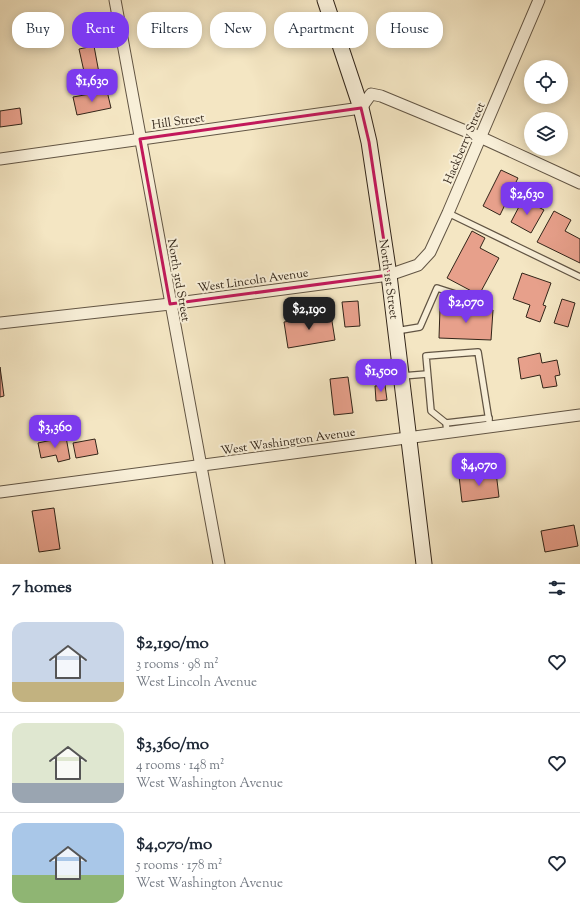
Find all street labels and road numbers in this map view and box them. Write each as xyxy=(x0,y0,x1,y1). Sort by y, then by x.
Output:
street label: Hackberry Street xyxy=(440,100,490,187)
street label: Hill Street xyxy=(151,109,206,135)
street label: North 3rd Street xyxy=(162,237,194,323)
street label: North 1st Street xyxy=(373,238,403,320)
street label: West Lincoln Avenue xyxy=(197,264,310,298)
street label: West Washington Avenue xyxy=(220,424,357,460)

